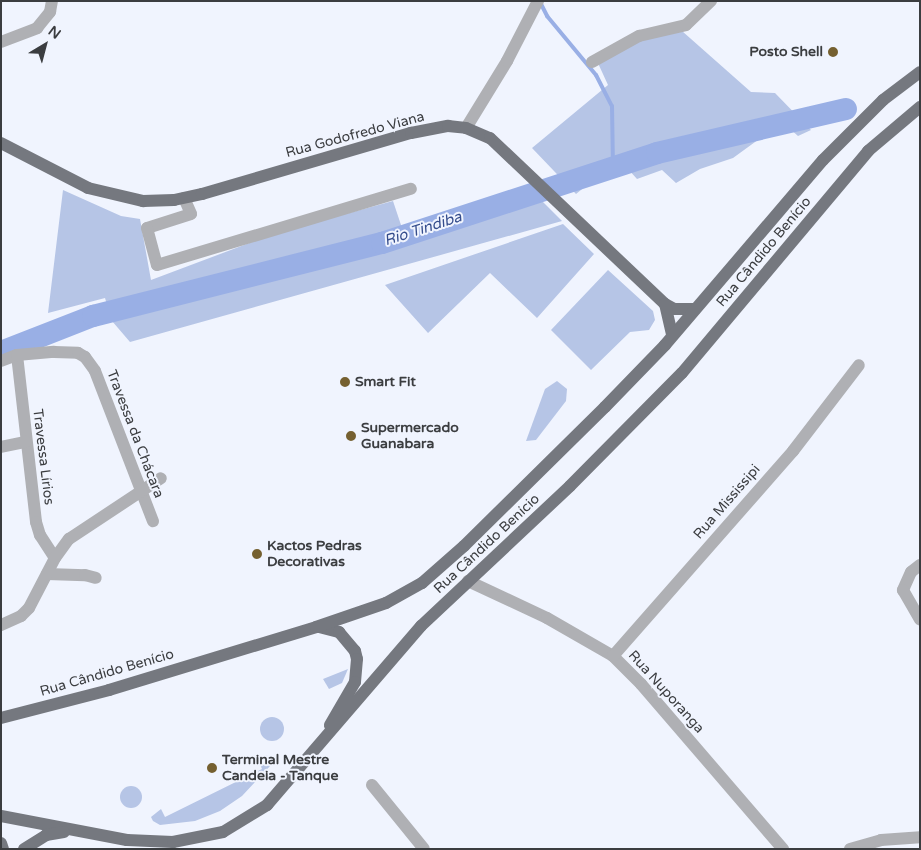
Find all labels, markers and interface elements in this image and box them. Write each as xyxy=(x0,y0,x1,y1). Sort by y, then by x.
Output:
north arrow xyxy=(20,20,70,70)
text: N xyxy=(45,22,64,43)
place label: Posto Shell xyxy=(749,44,823,60)
marker: Posto Shell xyxy=(827,46,839,58)
street label: Rua Godofredo Viana xyxy=(284,108,426,162)
street label: Rua Cândido Benício xyxy=(713,194,815,310)
water label: Rio Tindiba xyxy=(382,208,464,250)
street label: Travessa da Chácara xyxy=(103,368,167,500)
place label: Smart Fit xyxy=(355,374,416,390)
marker: Smart Fit xyxy=(339,376,351,388)
street label: Travessa Lírios xyxy=(29,408,57,506)
place label: Supermercado Guanabara xyxy=(361,420,459,452)
marker: Supermercado Guanabara xyxy=(345,430,357,442)
street label: Rua Mississipi xyxy=(690,461,764,543)
street label: Rua Cândido Benício xyxy=(431,491,543,597)
place label: Kactos Pedras Decorativas xyxy=(267,538,362,570)
marker: Kactos Pedras Decorativas xyxy=(251,548,263,560)
street label: Rua Cândido Benício xyxy=(38,646,176,700)
street label: Rua Nuporanga xyxy=(624,647,708,737)
place label: Terminal Mestre Candeia - Tanque xyxy=(222,752,338,784)
marker: Terminal Mestre Candeia - Tanque xyxy=(206,762,218,774)

